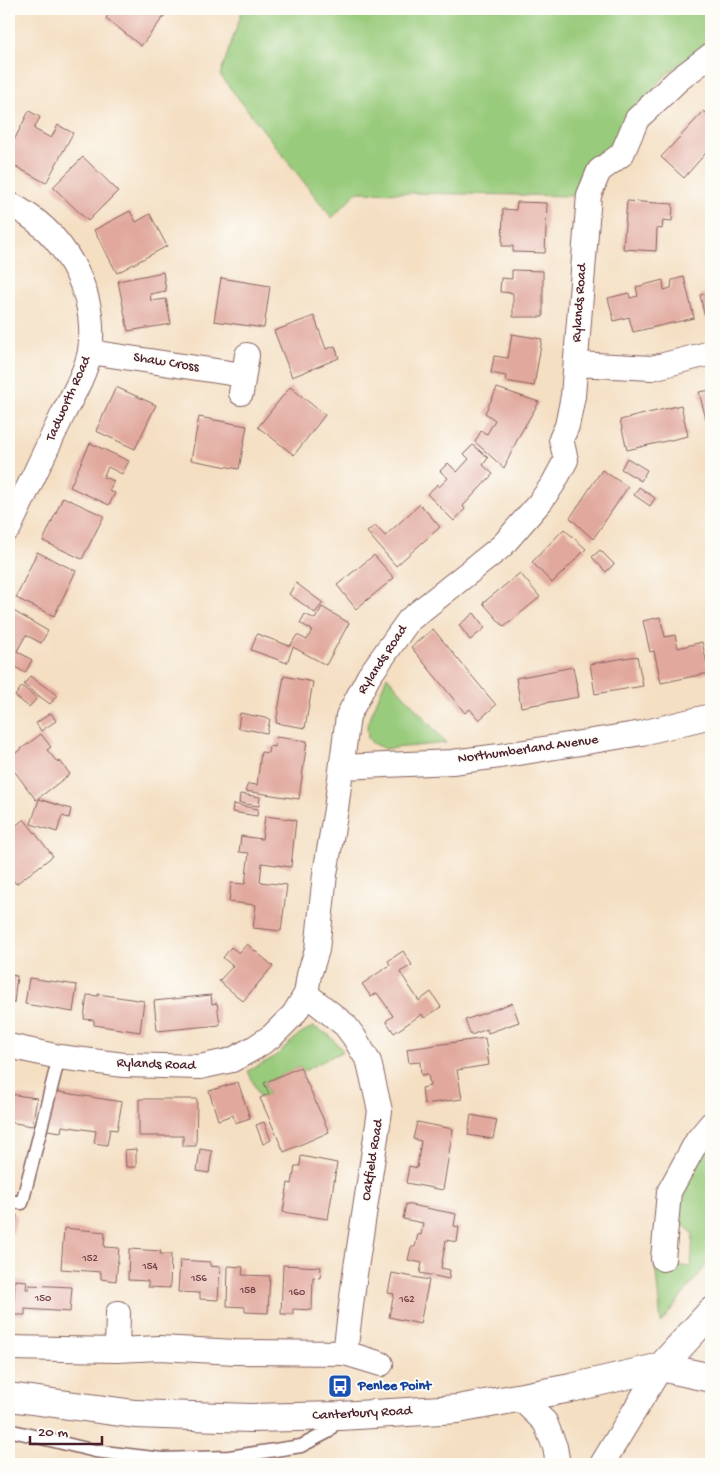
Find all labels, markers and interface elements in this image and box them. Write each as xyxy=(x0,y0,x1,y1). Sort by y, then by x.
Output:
street label: Rylands Road xyxy=(569,261,591,343)
street label: Shaw Cross xyxy=(132,349,201,377)
street label: Tadworth Road xyxy=(42,352,96,445)
street label: Rylands Road xyxy=(354,621,413,698)
street label: Northumberland Avenue xyxy=(457,732,600,768)
street label: Rylands Road xyxy=(116,1055,198,1075)
street label: Oakfield Road xyxy=(358,1116,388,1202)
house number: 152 xyxy=(81,1253,98,1265)
house number: 154 xyxy=(141,1261,159,1273)
house number: 156 xyxy=(190,1273,207,1285)
house number: 158 xyxy=(239,1285,256,1297)
house number: 160 xyxy=(288,1287,305,1299)
house number: 150 xyxy=(34,1293,51,1305)
house number: 162 xyxy=(398,1294,415,1306)
bus stop icon: Penlee Point xyxy=(327,1373,353,1399)
place label: Penlee Point xyxy=(357,1378,432,1395)
street label: Canterbury Road xyxy=(312,1403,414,1425)
scale bar xyxy=(30,1413,102,1445)
text: 20 m xyxy=(38,1424,68,1442)

